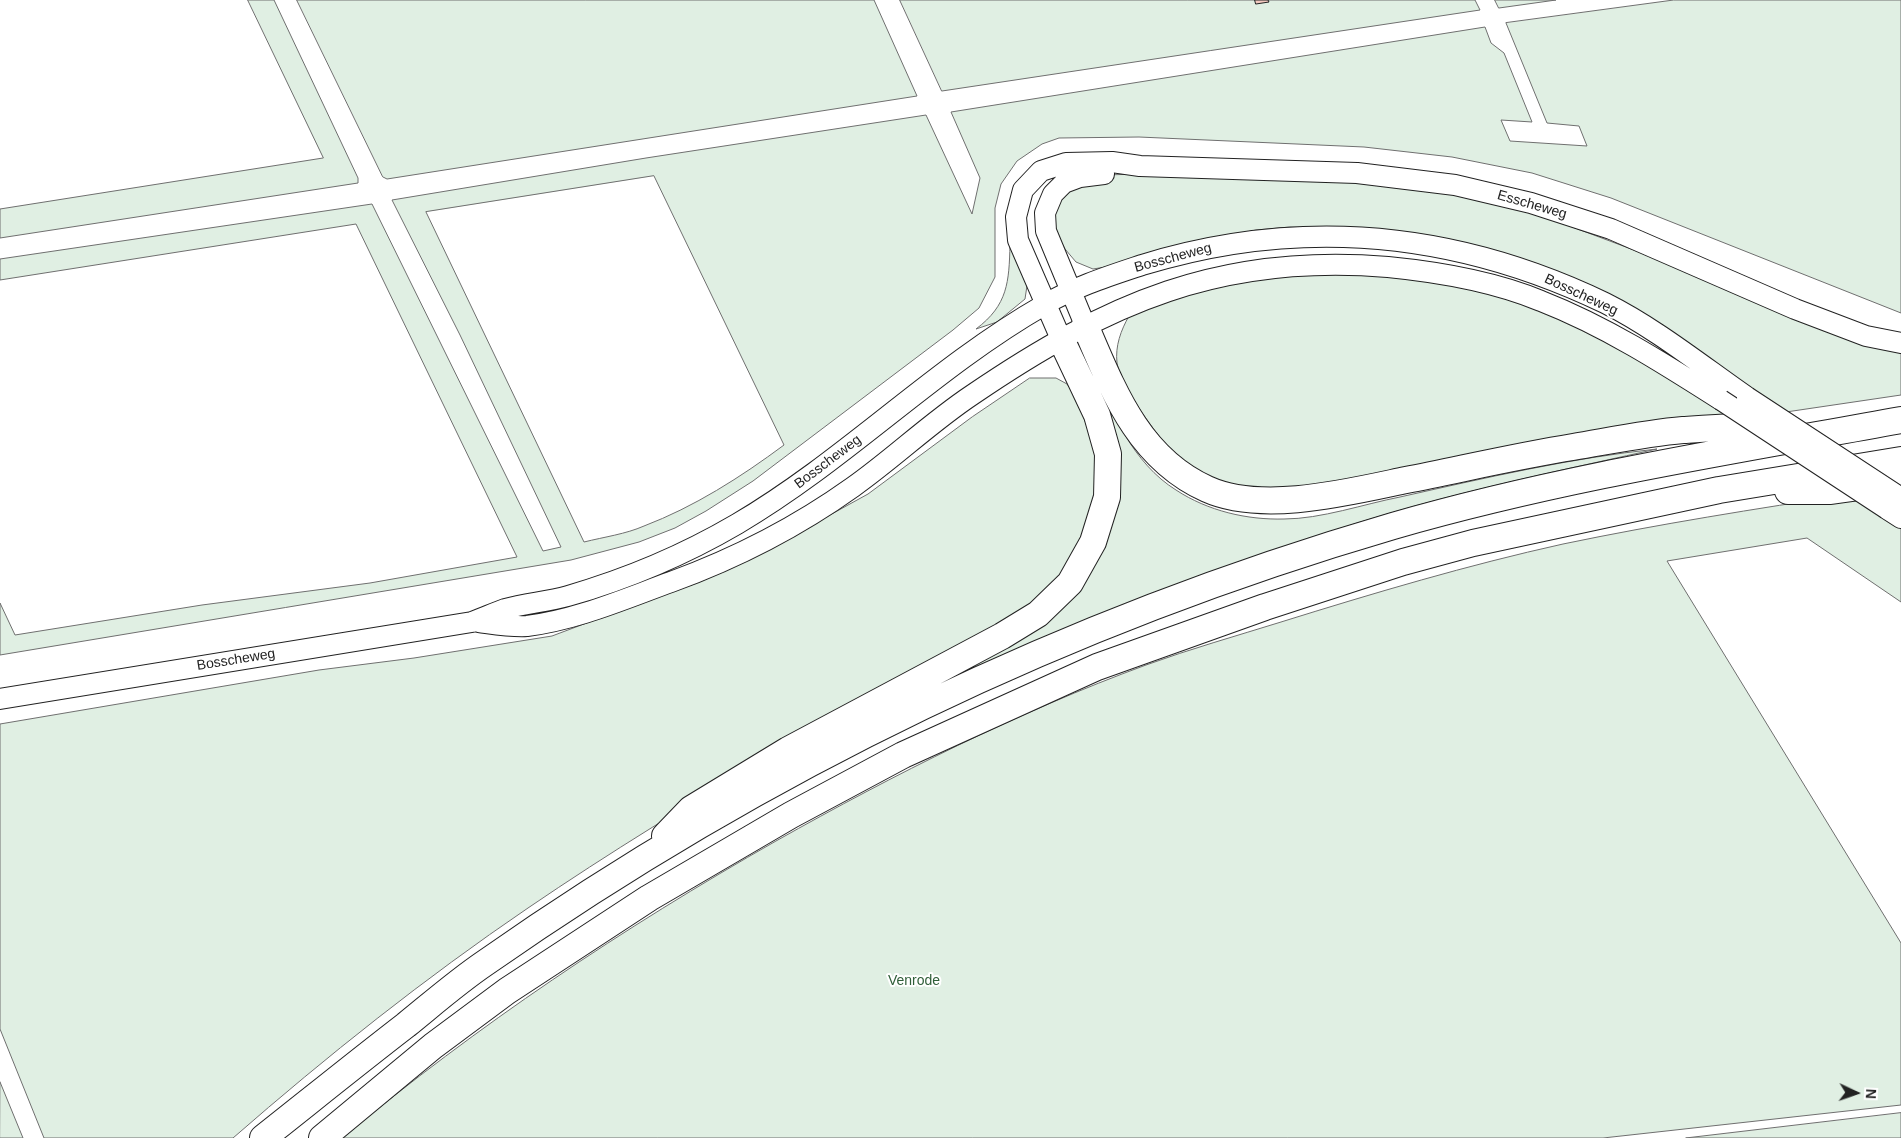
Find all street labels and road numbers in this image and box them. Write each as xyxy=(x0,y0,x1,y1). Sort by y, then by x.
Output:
street label: Esscheweg xyxy=(1495,187,1569,223)
street label: Bosscheweg xyxy=(1132,240,1214,276)
street label: Bosscheweg xyxy=(1541,271,1621,319)
street label: Bosscheweg xyxy=(791,431,865,493)
street label: Bosscheweg xyxy=(195,645,277,675)

